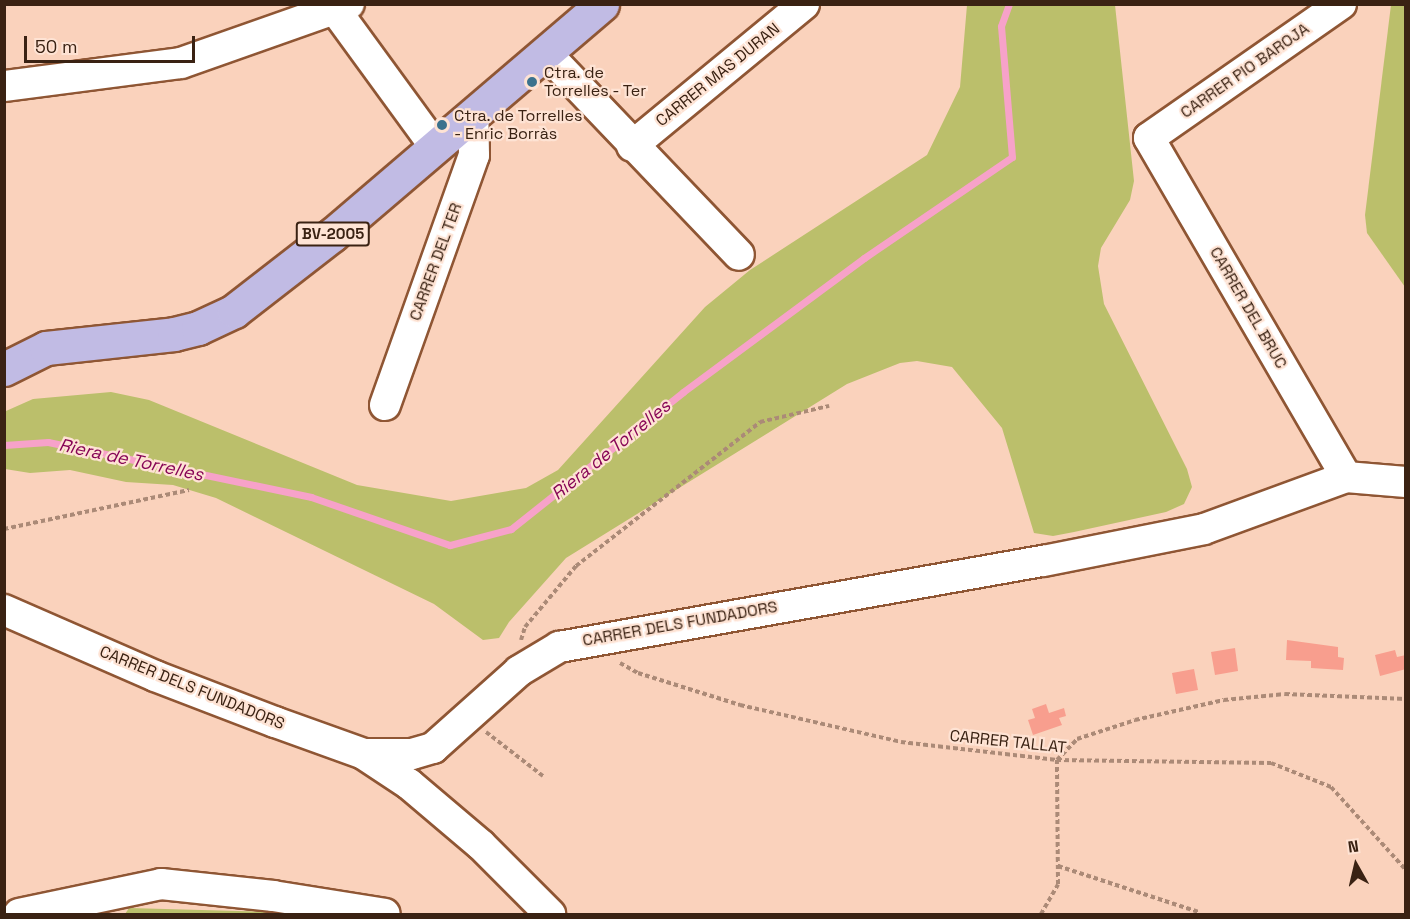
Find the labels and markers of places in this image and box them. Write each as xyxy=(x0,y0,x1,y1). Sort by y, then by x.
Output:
place label: Ctra. de Torrelles - Ter xyxy=(544,63,647,101)
marker: Ctra. de Torrelles - Ter xyxy=(525,75,539,89)
place label: Ctra. de Torrelles - Enric Borràs xyxy=(454,106,583,144)
marker: Ctra. de Torrelles - Enric Borràs xyxy=(435,118,449,132)

